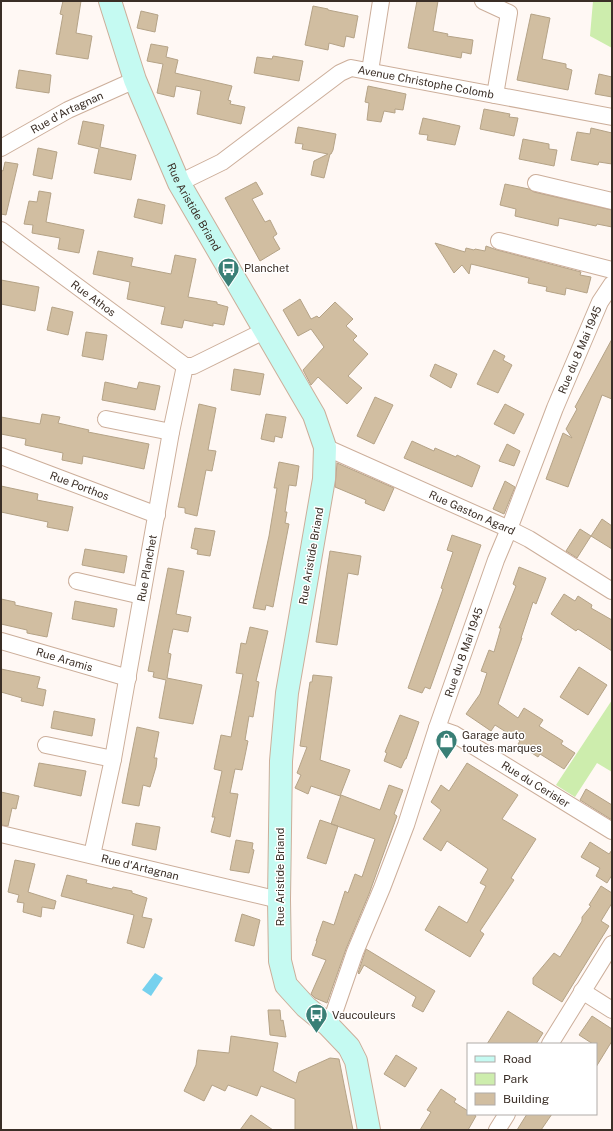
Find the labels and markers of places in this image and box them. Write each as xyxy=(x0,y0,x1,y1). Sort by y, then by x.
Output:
bus stop icon: Planchet xyxy=(215,255,241,288)
place label: Planchet xyxy=(244,262,289,274)
shop icon: Garage auto toutes marques xyxy=(434,728,460,761)
place label: Garage auto toutes marques xyxy=(462,729,542,754)
bus stop icon: Vaucouleurs xyxy=(303,1002,329,1035)
place label: Vaucouleurs xyxy=(332,1009,396,1021)

